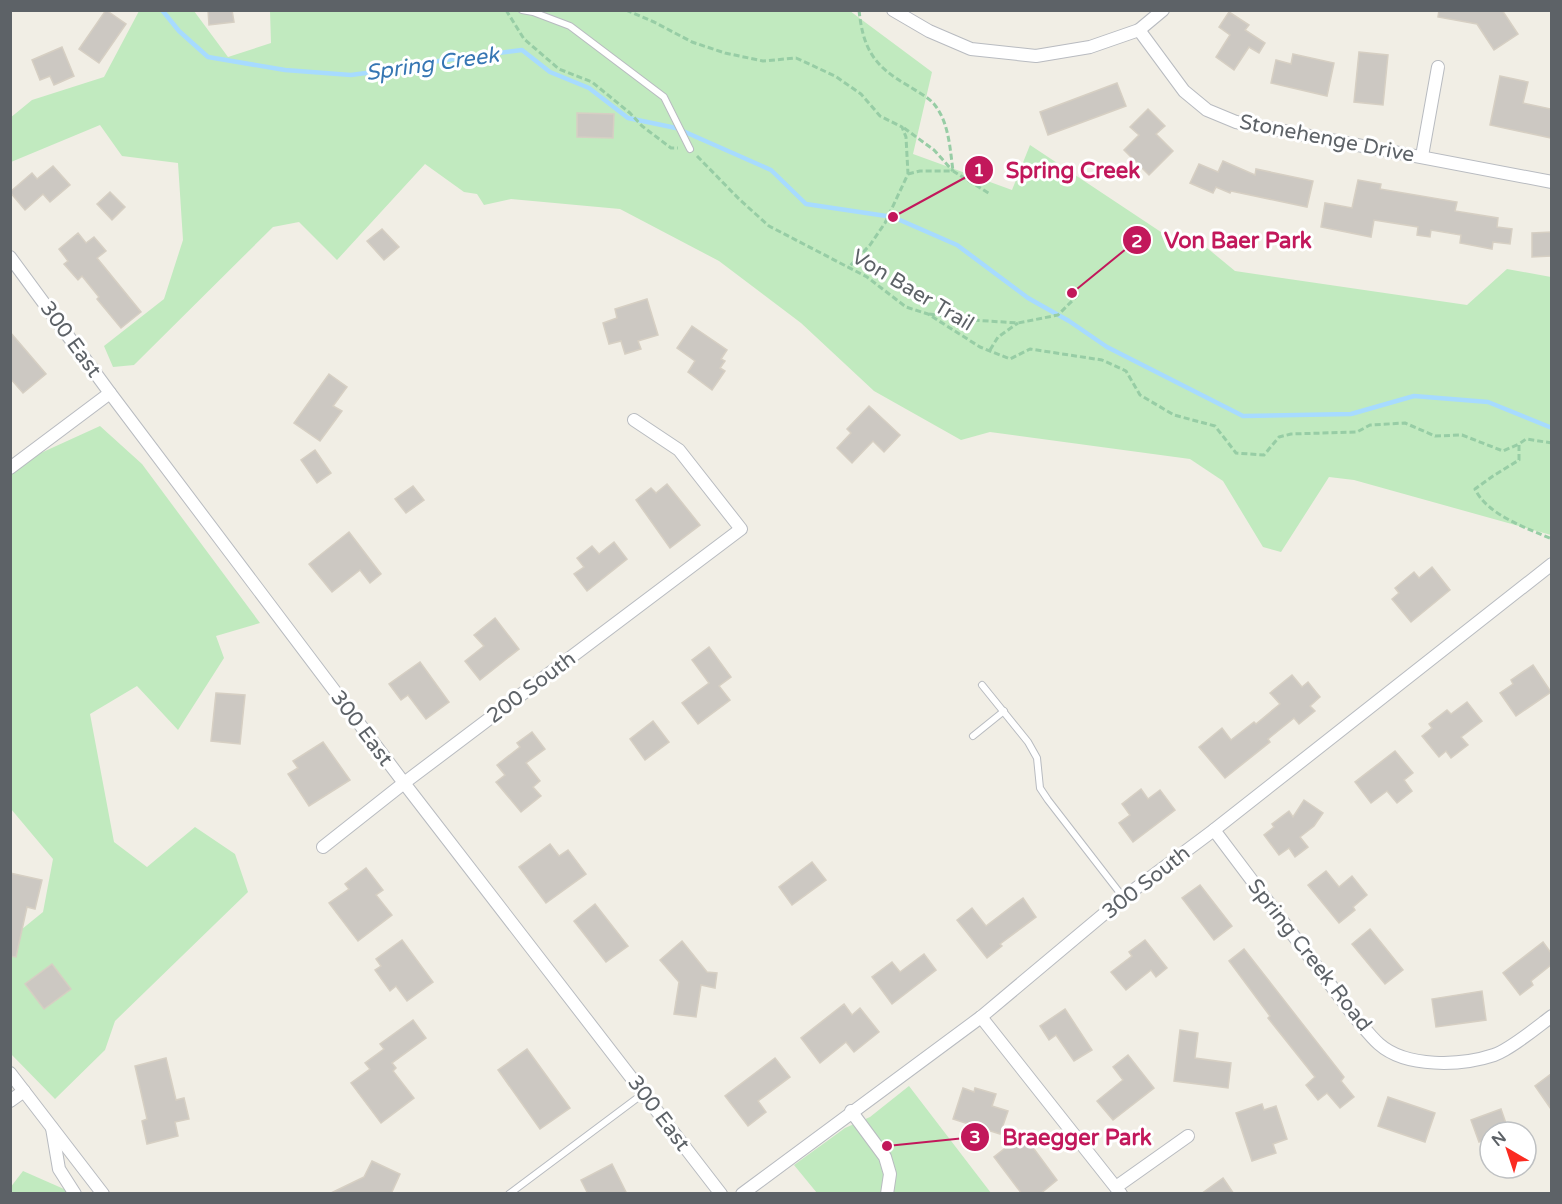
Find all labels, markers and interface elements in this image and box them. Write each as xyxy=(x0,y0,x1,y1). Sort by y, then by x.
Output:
water label: Spring Creek xyxy=(364,41,502,86)
street label: Stonehenge Drive xyxy=(1237,109,1417,168)
callout: Spring Creek xyxy=(964,150,1152,190)
text: Spring Creek xyxy=(1006,158,1140,184)
text: 1 xyxy=(973,159,985,181)
callout: Von Baer Park xyxy=(1122,220,1324,260)
text: Von Baer Park xyxy=(1164,228,1312,254)
text: 2 xyxy=(1131,230,1143,252)
street label: Von Baer Trail xyxy=(847,244,978,337)
street label: 300 East xyxy=(35,296,107,382)
street label: 200 South xyxy=(482,646,580,729)
street label: 300 East xyxy=(325,686,398,771)
street label: 300 South xyxy=(1098,840,1195,924)
street label: Spring Creek Road xyxy=(1242,874,1377,1036)
street label: 300 East xyxy=(622,1071,695,1156)
callout: Braegger Park xyxy=(960,1117,1164,1157)
north arrow xyxy=(1478,1120,1538,1180)
text: Braegger Park xyxy=(1002,1125,1152,1151)
text: 3 xyxy=(969,1126,981,1148)
text: N xyxy=(1488,1127,1510,1151)

